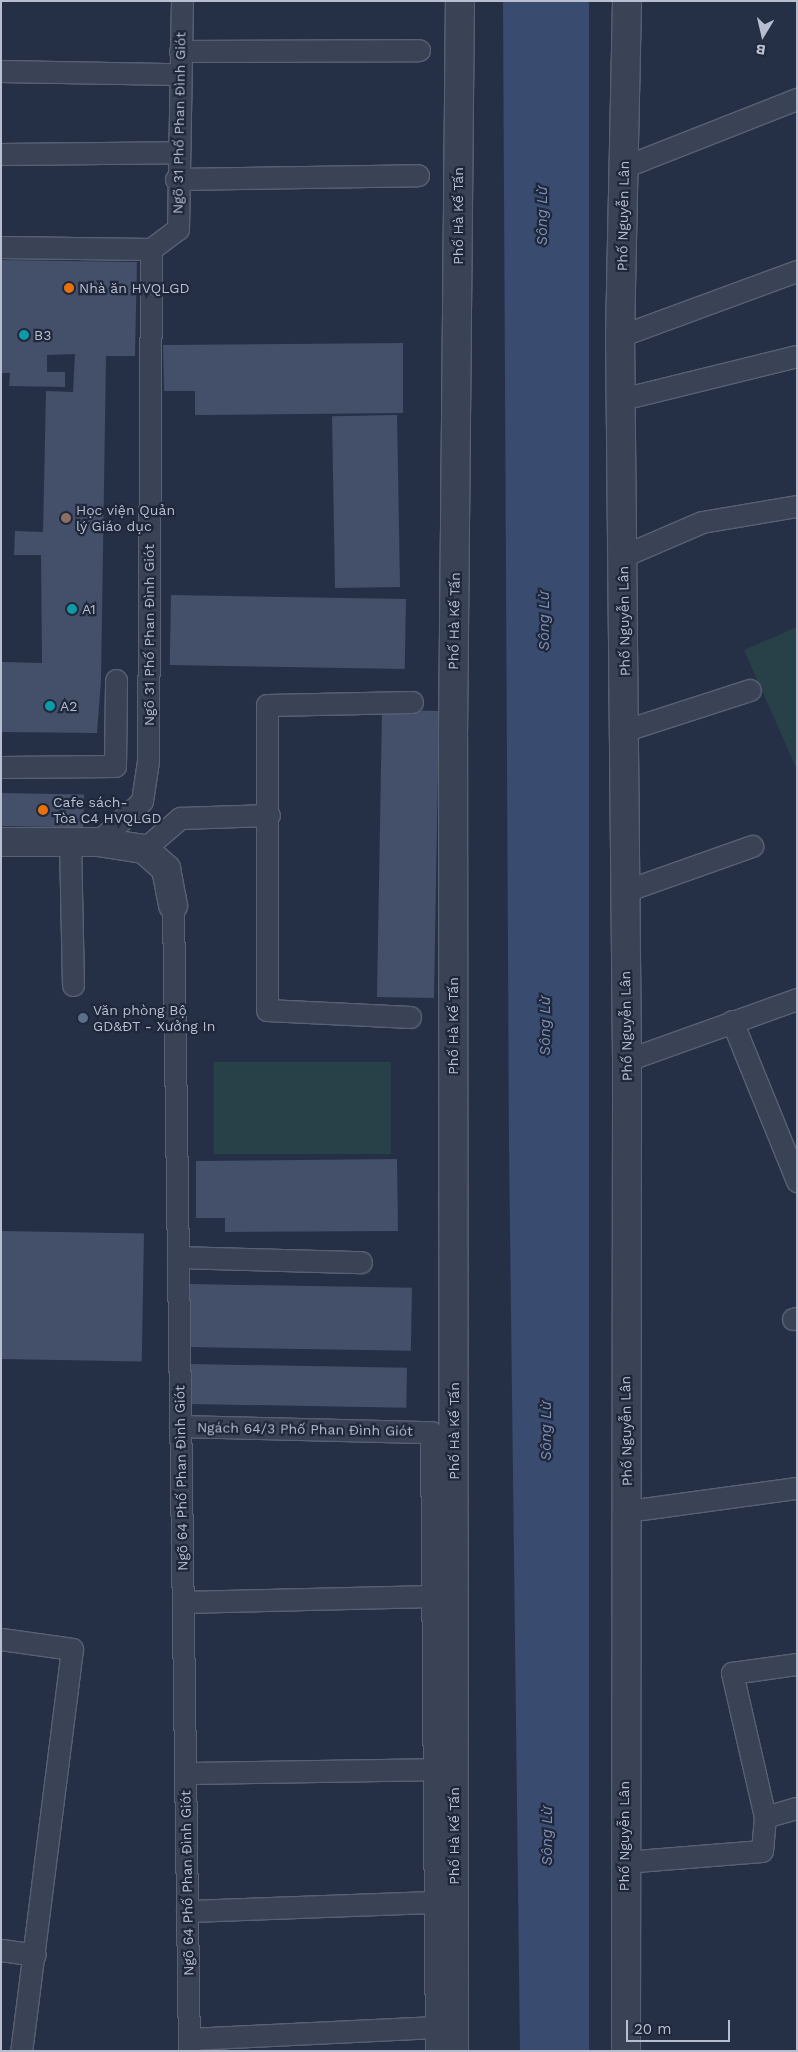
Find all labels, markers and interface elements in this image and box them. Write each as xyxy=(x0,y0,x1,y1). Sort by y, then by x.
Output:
north arrow xyxy=(738,10,788,60)
street label: Ngõ 31 Phố Phan Đình Giót xyxy=(169,32,189,214)
text: B xyxy=(755,41,767,58)
street label: Phố Nguyễn Lân xyxy=(614,161,632,271)
street label: Phố Hà Kế Tấn xyxy=(450,167,466,265)
water label: Sông Lừ xyxy=(534,186,552,246)
place label: Nhà ăn HVQLGD xyxy=(79,280,190,296)
marker: Nhà ăn HVQLGD xyxy=(63,282,75,294)
place label: B3 xyxy=(34,327,51,343)
marker: B3 xyxy=(18,329,30,341)
place label: Học viện Quản lý Giáo dục xyxy=(76,502,175,534)
marker: Học viện Quản lý Giáo dục xyxy=(60,512,72,524)
street label: Ngõ 31 Phố Phan Đình Giót xyxy=(141,544,157,726)
street label: Phố Nguyễn Lân xyxy=(615,566,633,676)
street label: Phố Hà Kế Tấn xyxy=(445,572,463,670)
water label: Sông Lừ xyxy=(536,591,554,651)
place label: A1 xyxy=(82,601,96,617)
marker: A1 xyxy=(66,603,78,615)
place label: A2 xyxy=(60,698,77,714)
marker: A2 xyxy=(44,700,56,712)
place label: Cafe sách- Tòa C4 HVQLGD xyxy=(53,794,162,826)
marker: Cafe sách- Tòa C4 HVQLGD xyxy=(37,804,49,816)
street label: Phố Nguyễn Lân xyxy=(617,971,635,1081)
street label: Phố Hà Kế Tấn xyxy=(445,977,461,1075)
water label: Sông Lừ xyxy=(537,996,555,1056)
place label: Văn phòng Bộ GD&ĐT - Xưởng In xyxy=(93,1002,216,1034)
marker: Văn phòng Bộ GD&ĐT - Xưởng In xyxy=(77,1012,89,1024)
street label: Phố Nguyễn Lân xyxy=(617,1376,635,1486)
street label: Phố Hà Kế Tấn xyxy=(446,1382,462,1480)
street label: Ngõ 64 Phố Phan Đình Giót xyxy=(171,1385,191,1571)
water label: Sông Lừ xyxy=(538,1401,556,1461)
street label: Ngách 64/3 Phố Phan Đình Giót xyxy=(197,1419,413,1439)
street label: Phố Nguyễn Lân xyxy=(616,1781,632,1891)
street label: Phố Hà Kế Tấn xyxy=(446,1787,462,1885)
street label: Ngõ 64 Phố Phan Đình Giót xyxy=(177,1790,197,1976)
water label: Sông Lừ xyxy=(539,1806,557,1866)
scale bar xyxy=(628,2010,732,2042)
text: 20 m xyxy=(634,2020,672,2038)

